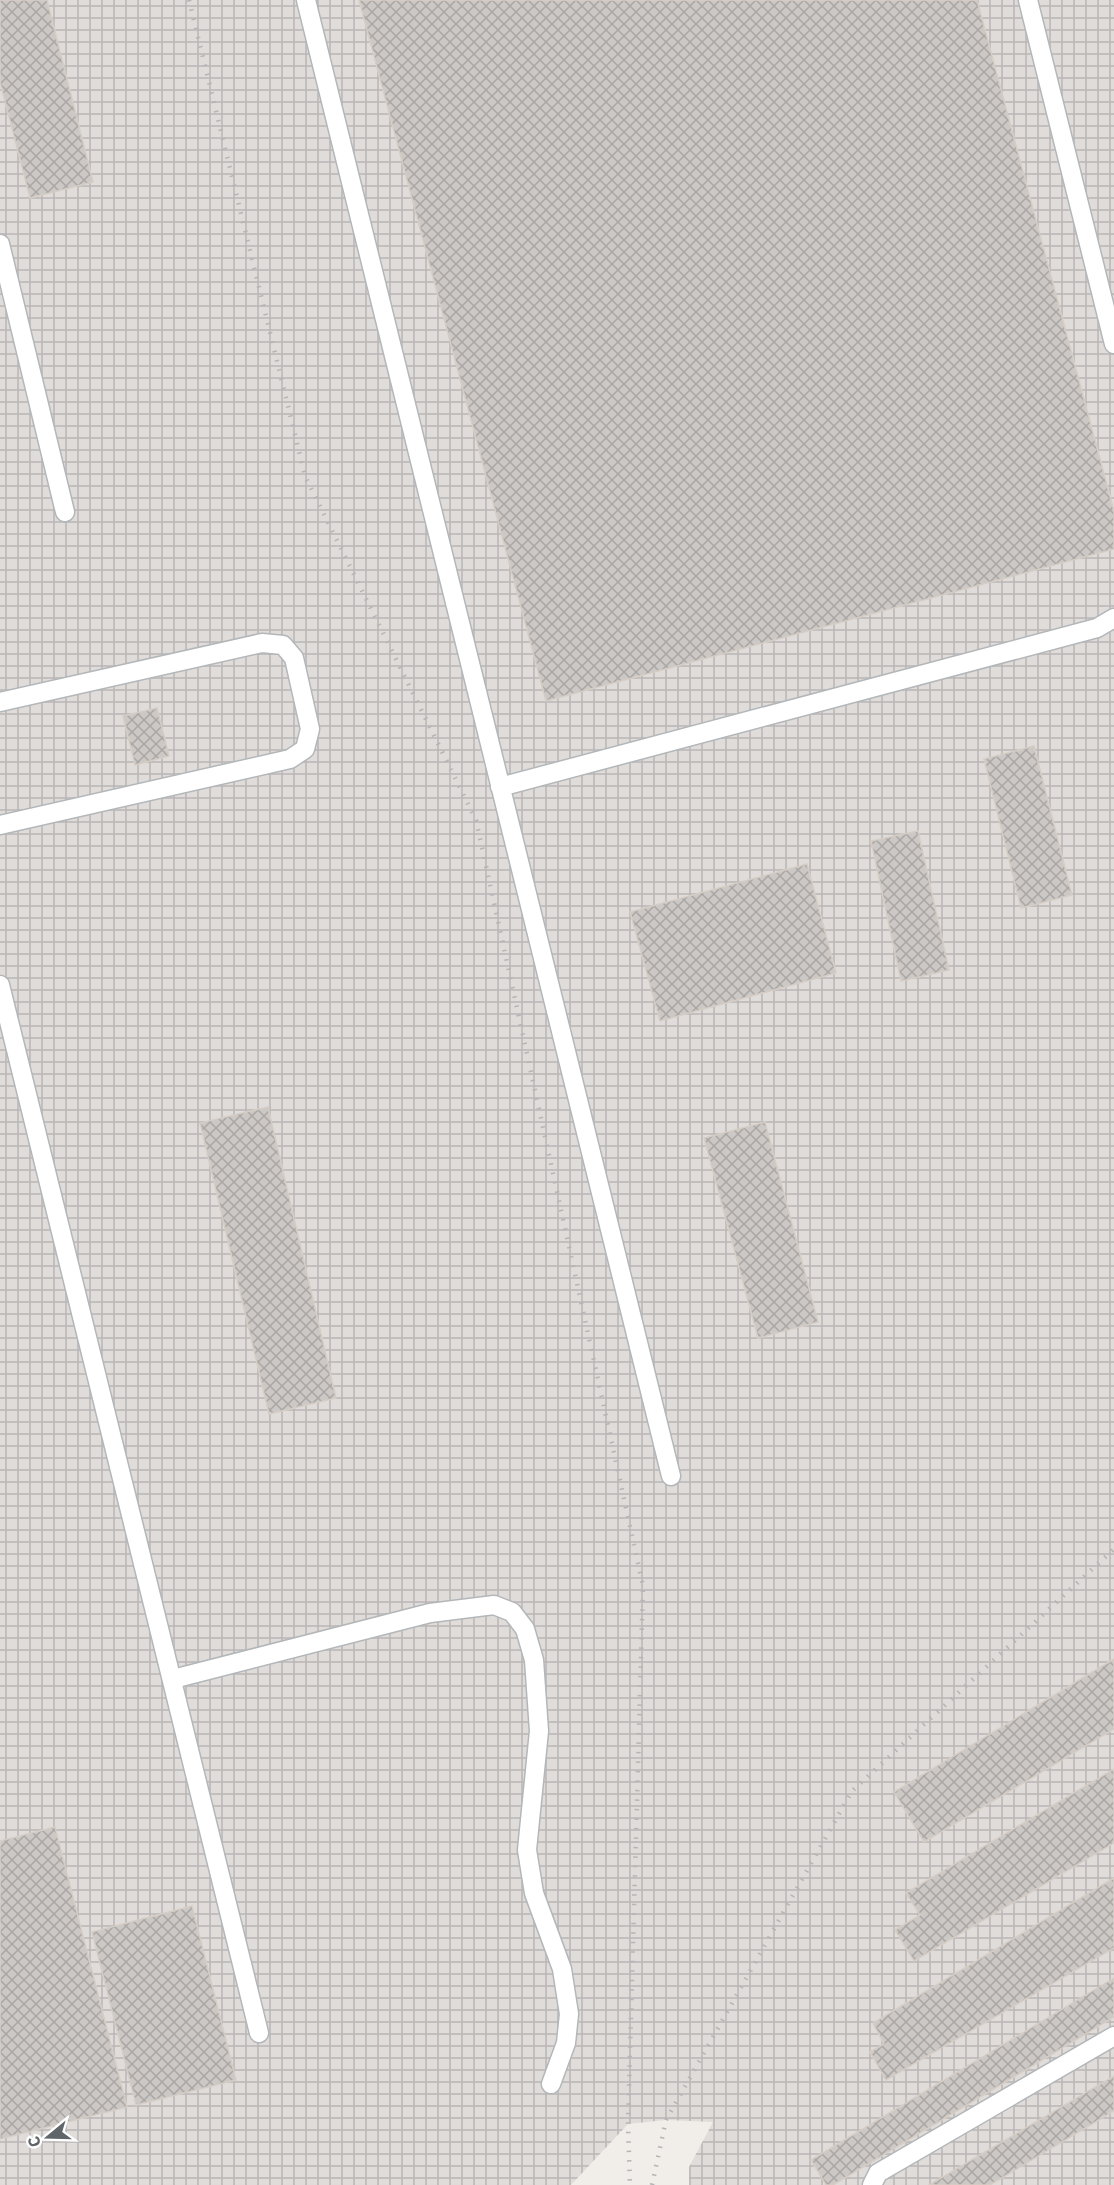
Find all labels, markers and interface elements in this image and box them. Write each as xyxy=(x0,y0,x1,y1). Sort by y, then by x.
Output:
north arrow xyxy=(18,2107,78,2167)
text: С xyxy=(23,2134,45,2150)

